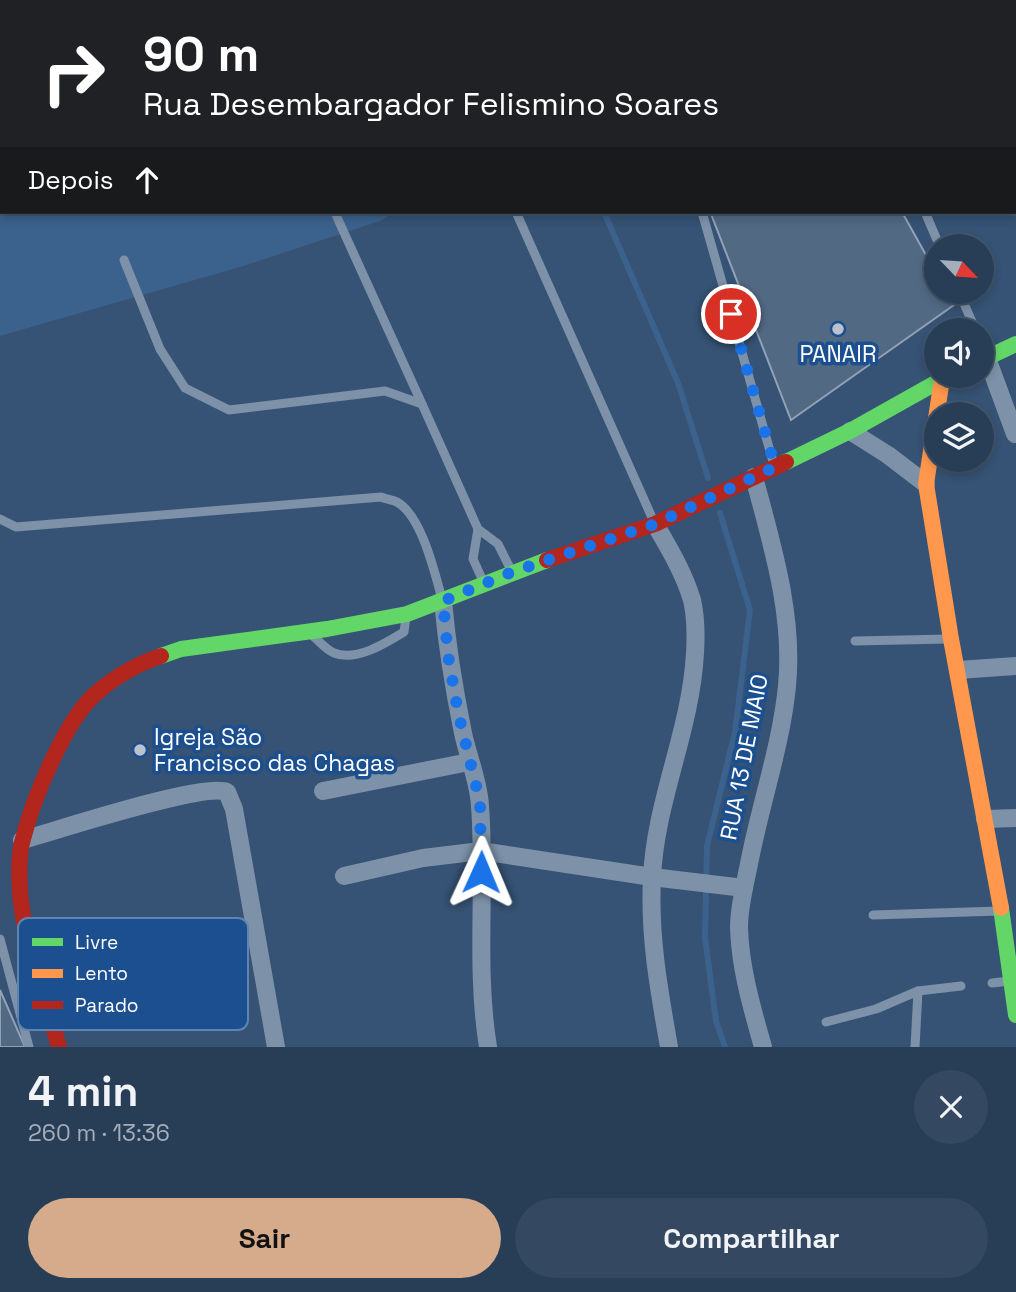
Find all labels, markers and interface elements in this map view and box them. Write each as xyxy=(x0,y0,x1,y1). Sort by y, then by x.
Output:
text: 90 m xyxy=(143,23,259,85)
icon: right xyxy=(28,28,119,119)
text: Rua Desembargador Felismino Soares xyxy=(143,84,719,124)
icon: ahead xyxy=(128,161,166,199)
text: Depois xyxy=(28,163,114,197)
north arrow xyxy=(924,234,994,304)
map controls xyxy=(924,234,994,472)
pin xyxy=(701,284,761,344)
icon: arrive xyxy=(712,295,750,333)
button: sound xyxy=(924,318,994,388)
marker: PANAIR xyxy=(830,321,846,337)
place label: PANAIR xyxy=(800,339,876,369)
button: layers xyxy=(924,402,994,472)
street label: RUA 13 DE MAIO xyxy=(713,671,775,843)
place label: Igreja São Francisco das Chagas xyxy=(154,722,395,778)
marker: Igreja São Francisco das Chagas xyxy=(132,742,148,758)
position arrow xyxy=(444,835,518,909)
legend xyxy=(18,918,248,1030)
text: Livre xyxy=(75,930,118,955)
text: Lento xyxy=(75,961,128,986)
text: Parado xyxy=(75,993,139,1018)
text: 4 min xyxy=(28,1065,138,1118)
button: close xyxy=(914,1070,988,1144)
text: 260 m · 13:36 xyxy=(28,1118,170,1148)
button: Sair xyxy=(28,1198,501,1278)
button: Compartilhar xyxy=(515,1198,988,1278)

